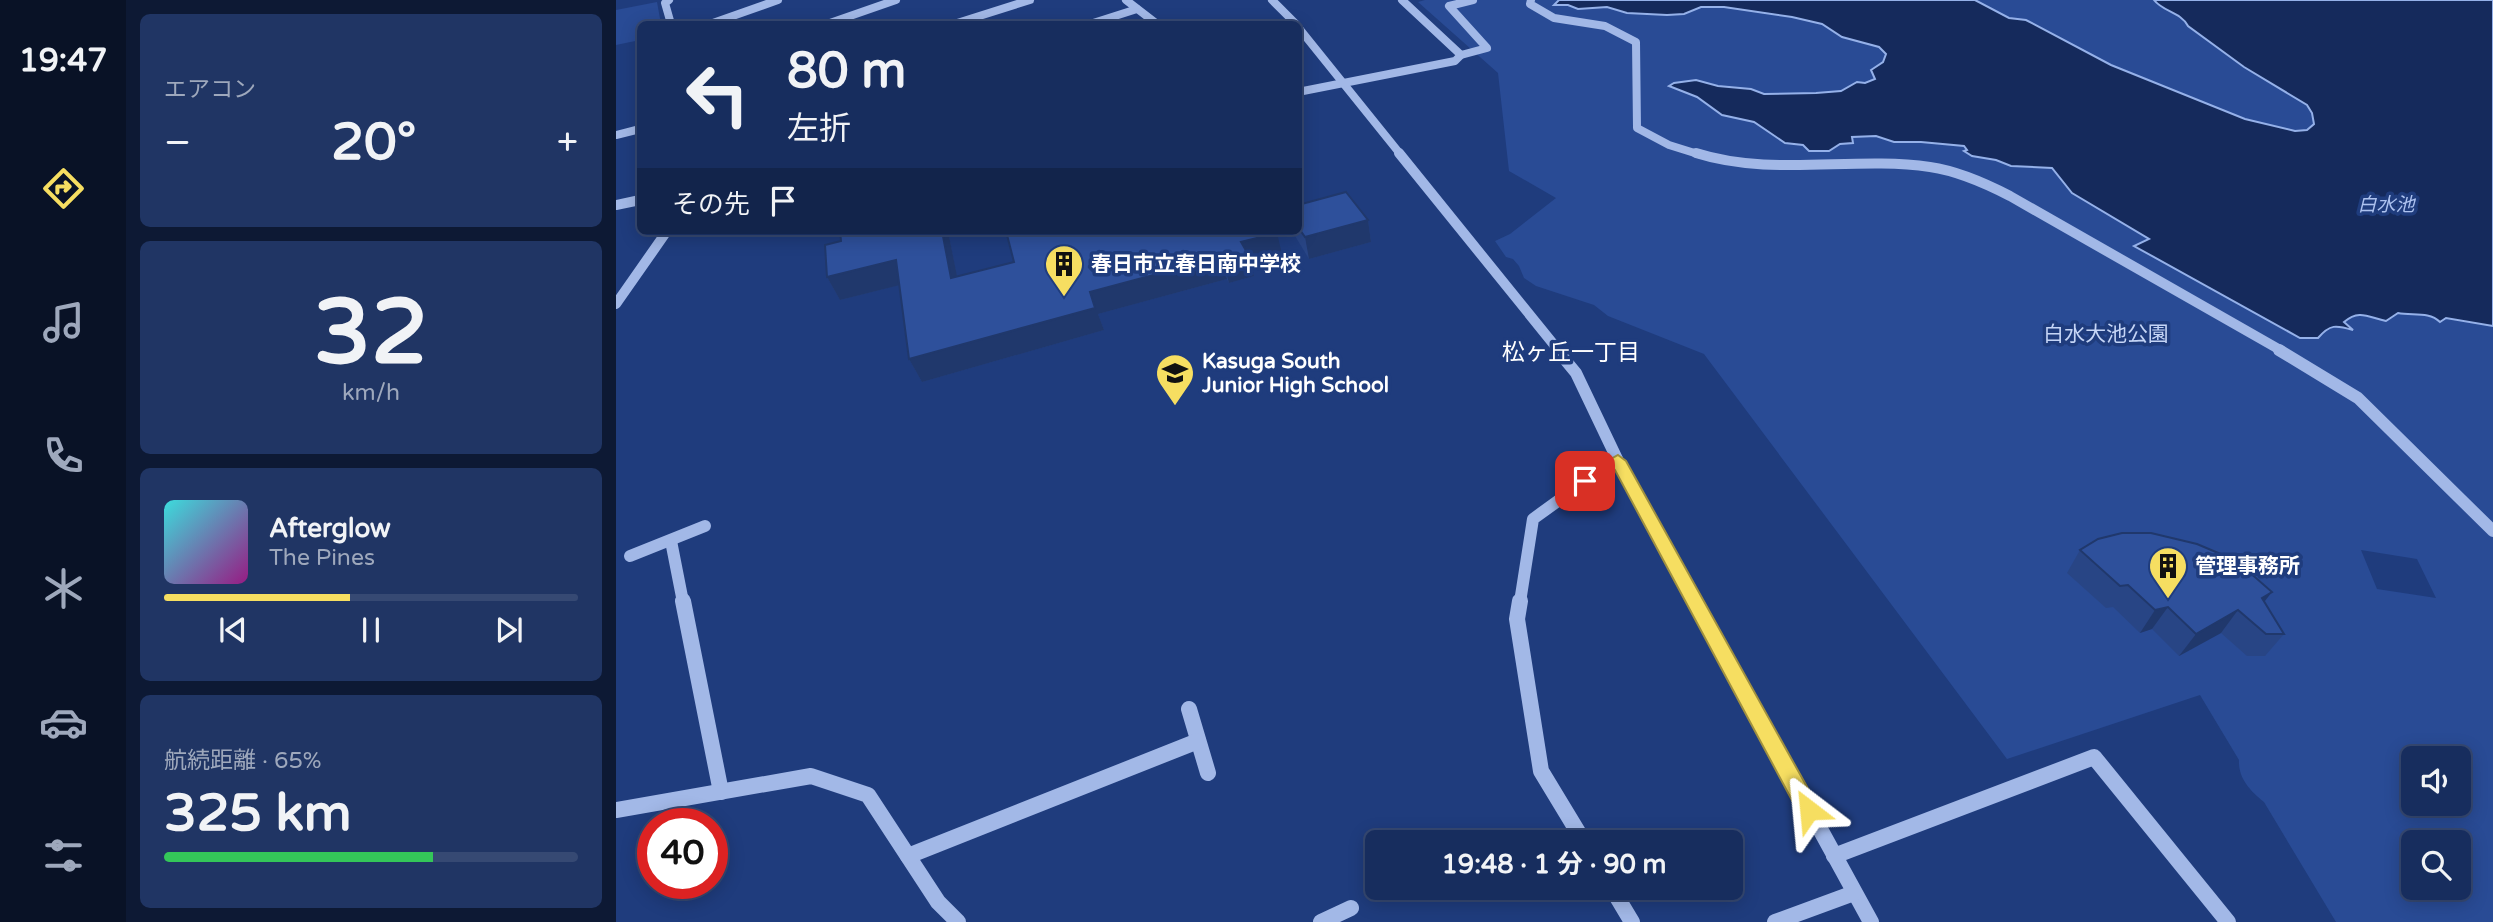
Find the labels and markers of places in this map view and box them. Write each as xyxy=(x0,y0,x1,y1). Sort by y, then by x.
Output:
building icon: 春日市立春日南中学校 xyxy=(1043,243,1085,298)
place label: 春日市立春日南中学校 xyxy=(1091,252,1301,277)
place label: Kasuga South Junior High School xyxy=(1201,349,1389,398)
school or university icon: Kasuga South Junior High School xyxy=(1154,352,1196,407)
pin xyxy=(1555,451,1615,511)
building icon: 管理事務所 xyxy=(2147,545,2189,600)
place label: 管理事務所 xyxy=(2195,554,2300,579)

